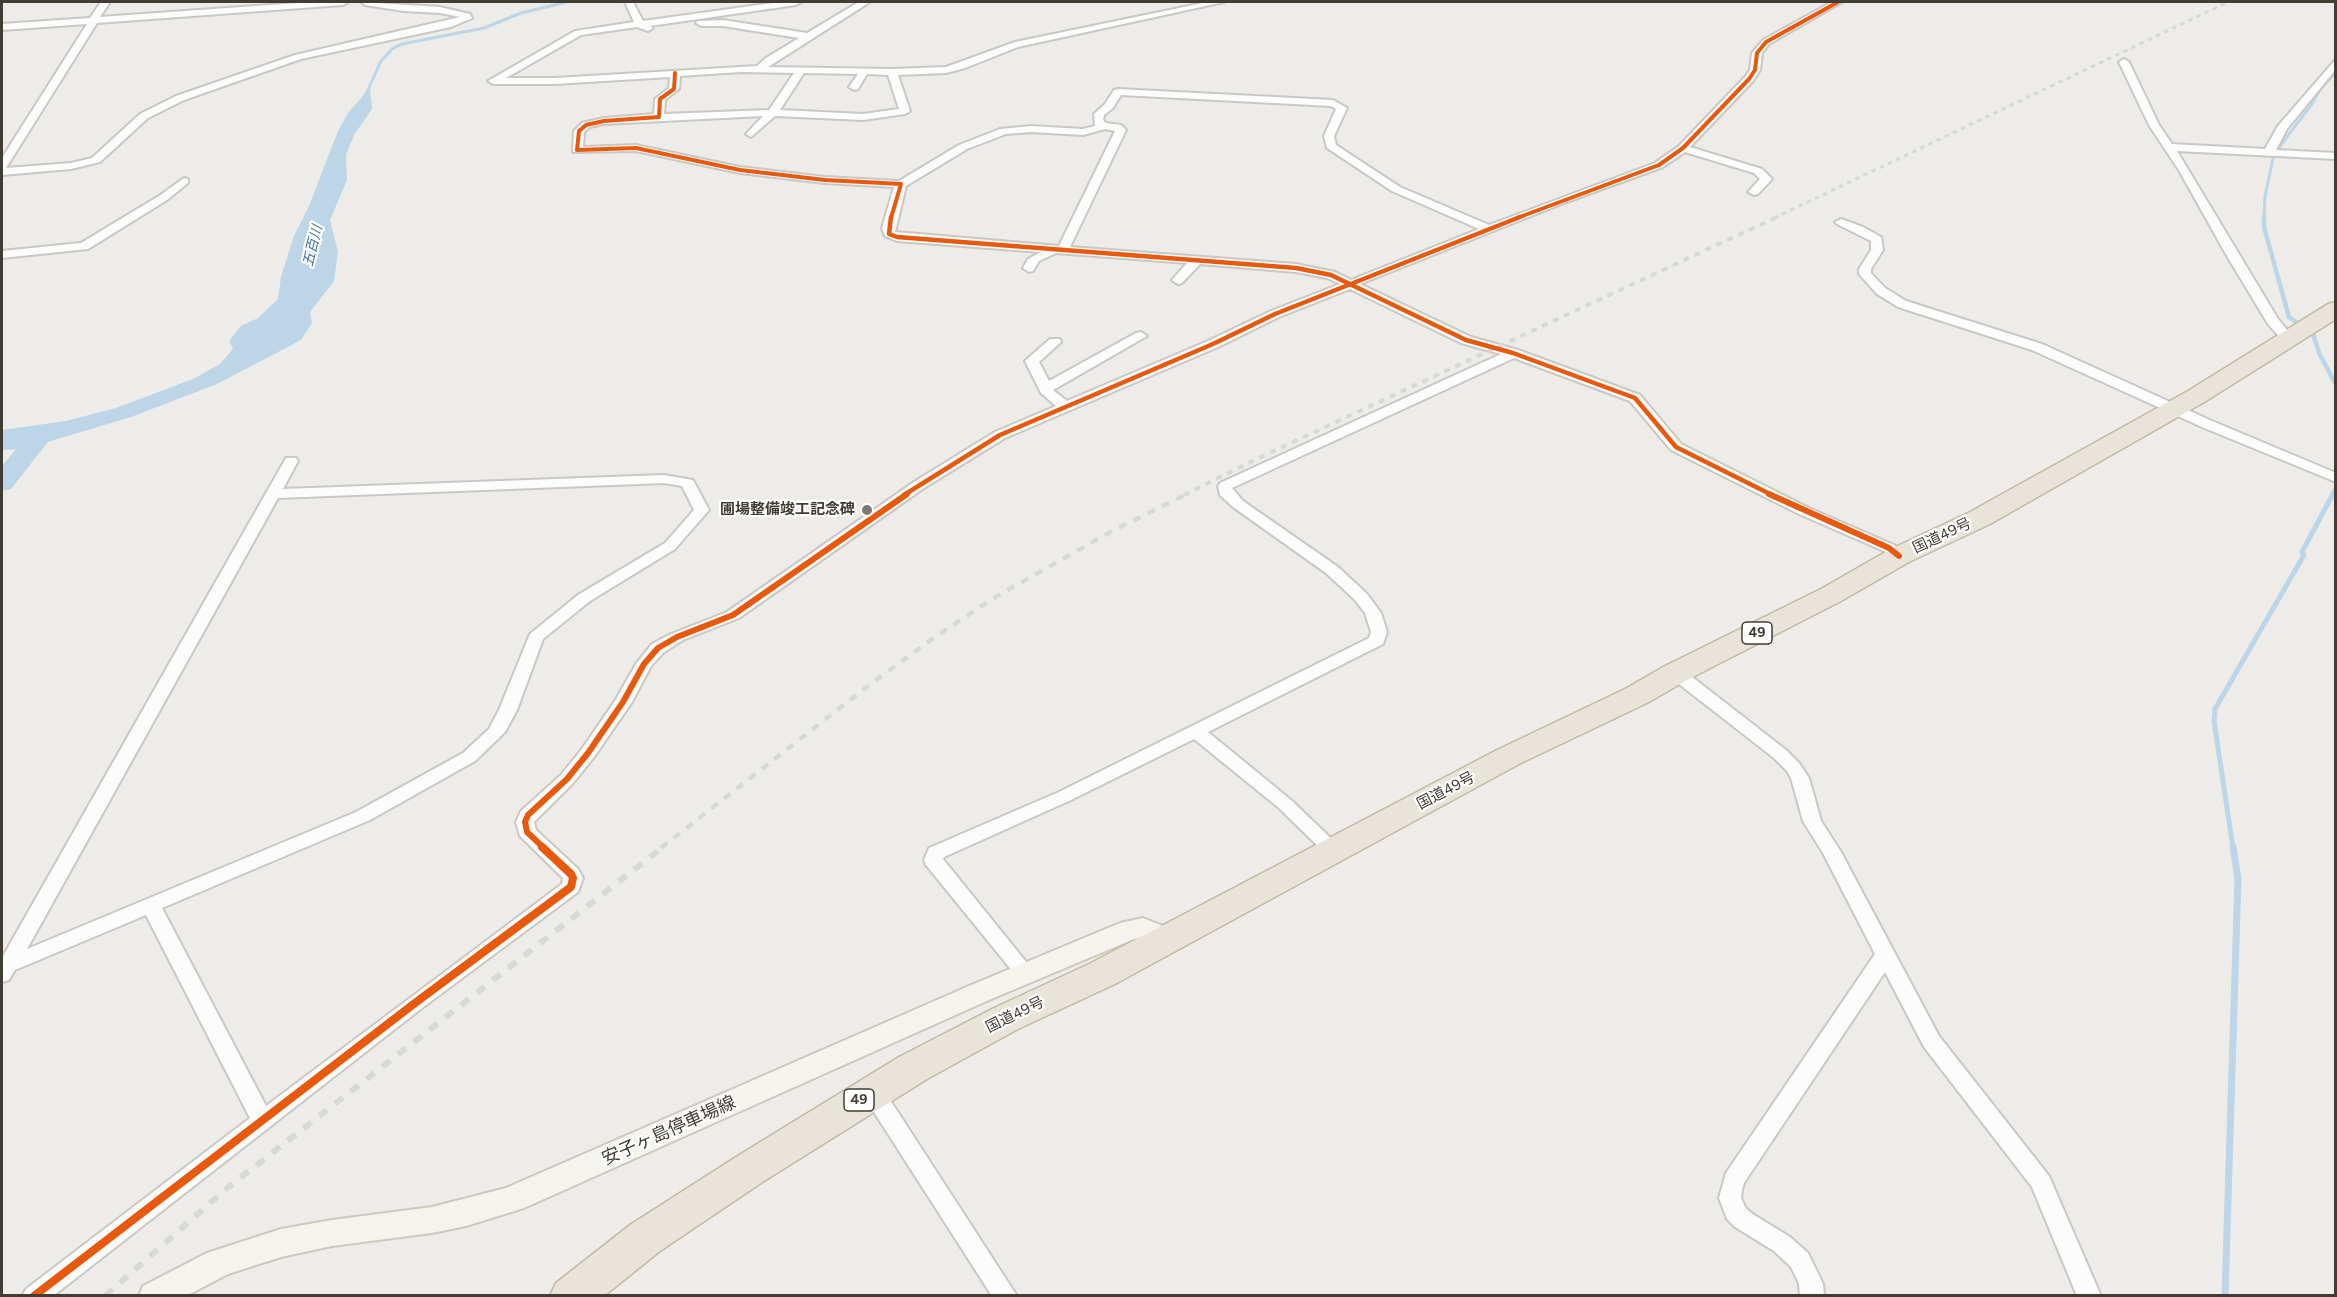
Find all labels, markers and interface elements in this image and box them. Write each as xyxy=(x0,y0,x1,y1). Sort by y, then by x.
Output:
water label: 五百川 xyxy=(300,224,326,268)
place label: 圃場整備竣工記念碑 xyxy=(720,501,855,519)
marker: 圃場整備竣工記念碑 xyxy=(860,503,874,517)
street label: 国道49号 xyxy=(1910,515,1974,557)
road number: 49 xyxy=(1742,622,1772,644)
street label: 国道49号 xyxy=(1414,768,1478,814)
street label: 国道49号 xyxy=(983,993,1047,1037)
road number: 49 xyxy=(844,1089,874,1111)
street label: 安子ヶ島停車場線 xyxy=(599,1092,739,1170)

